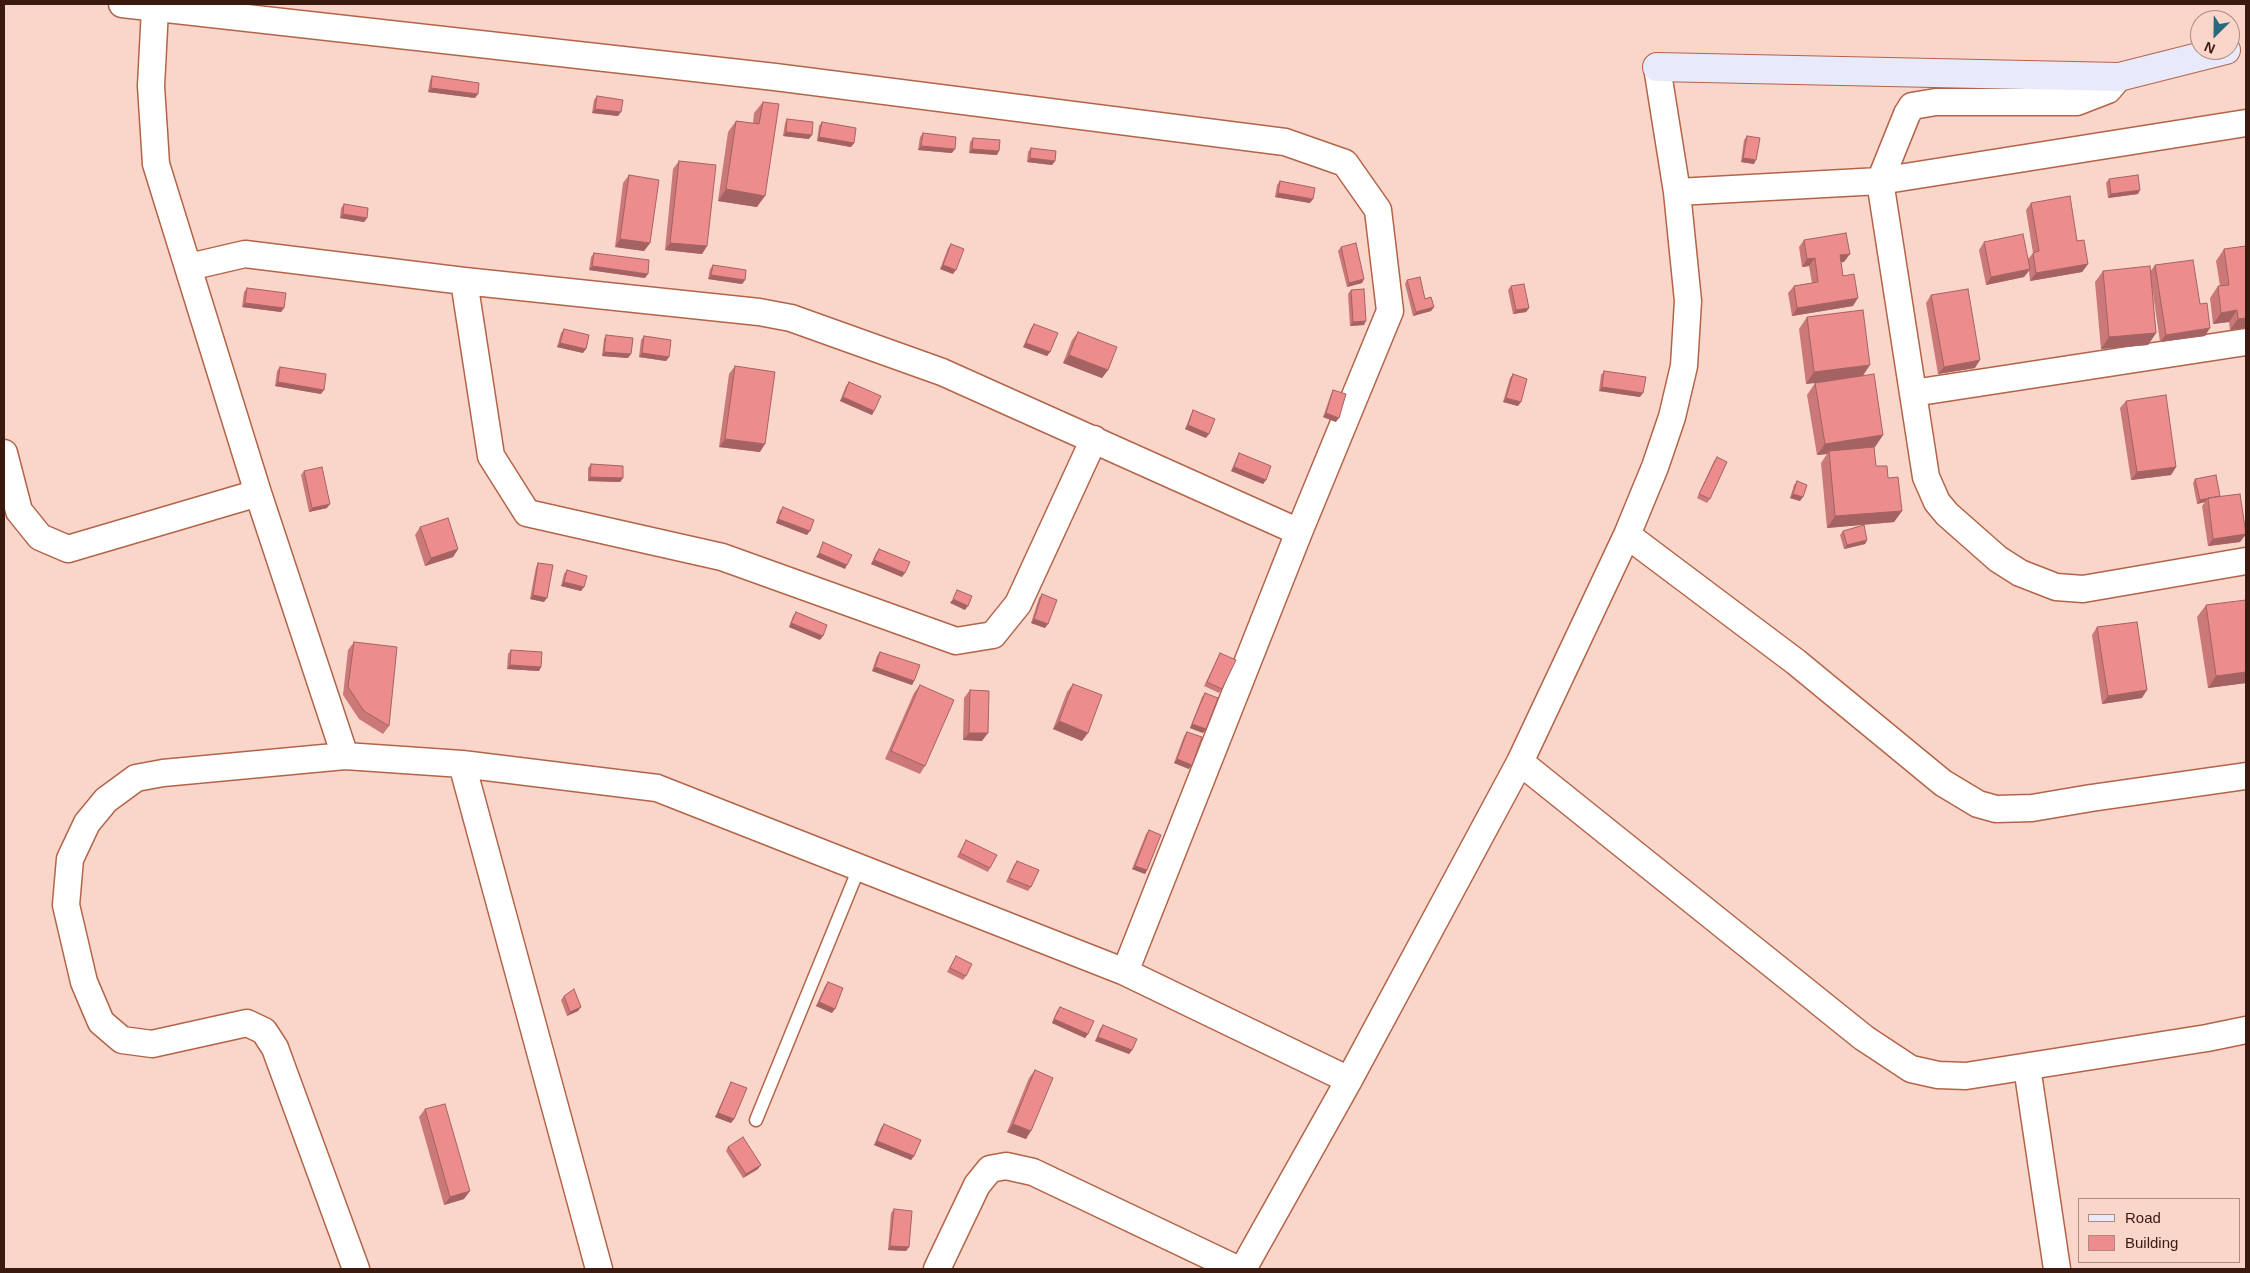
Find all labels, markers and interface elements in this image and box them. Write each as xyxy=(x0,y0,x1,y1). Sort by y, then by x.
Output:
north arrow xyxy=(2190,10,2240,60)
text: N xyxy=(2202,39,2217,57)
legend xyxy=(2078,1198,2240,1263)
text: Road xyxy=(2125,1209,2161,1226)
text: Building xyxy=(2125,1234,2178,1251)

